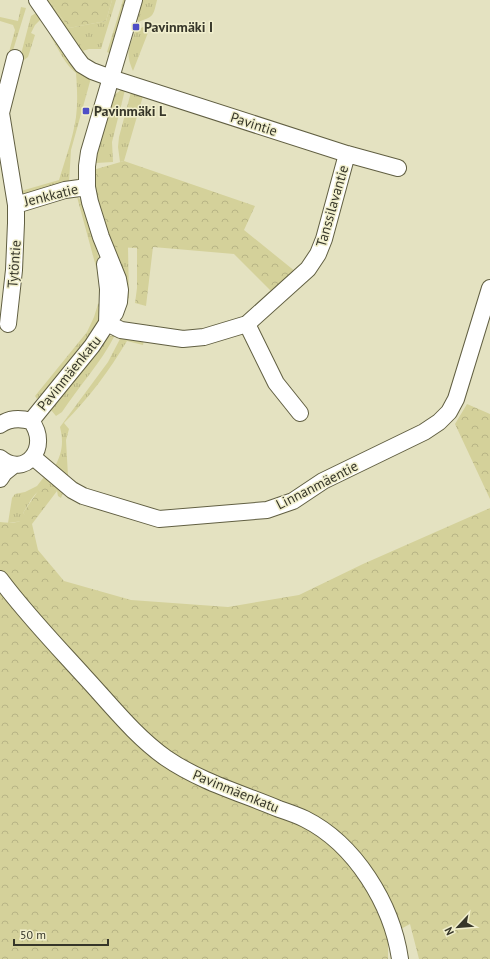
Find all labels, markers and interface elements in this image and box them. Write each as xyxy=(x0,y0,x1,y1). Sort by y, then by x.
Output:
place label: Pavinmäki I xyxy=(144,18,213,36)
marker: Pavinmäki I xyxy=(131,22,141,32)
place label: Pavinmäki L xyxy=(94,102,167,120)
marker: Pavinmäki L xyxy=(81,106,91,116)
street label: Pavintie xyxy=(228,108,280,140)
street label: Tanssilavantie xyxy=(312,163,352,249)
street label: Jenkkatie xyxy=(21,180,80,211)
street label: Tytöntie xyxy=(3,239,25,289)
street label: Pavinmäenkatu xyxy=(33,332,105,414)
street label: Linnanmäentie xyxy=(273,457,361,513)
street label: Pavinmäenkatu xyxy=(190,766,282,816)
north arrow xyxy=(438,907,478,947)
scale bar xyxy=(14,921,108,947)
text: N xyxy=(441,925,457,938)
text: 50 m xyxy=(20,927,46,942)

